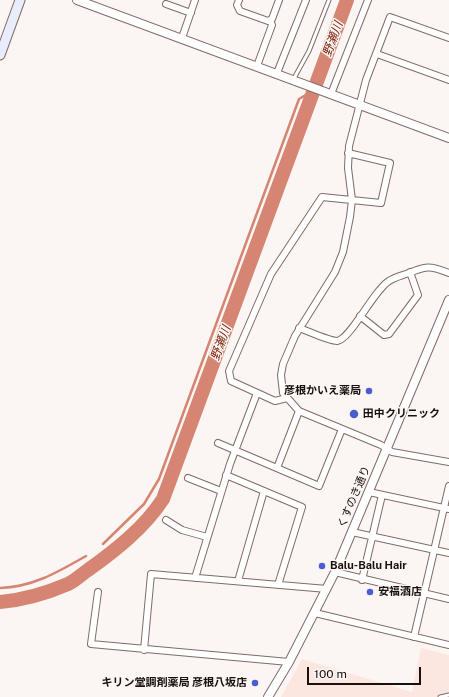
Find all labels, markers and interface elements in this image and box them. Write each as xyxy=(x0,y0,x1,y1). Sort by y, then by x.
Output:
water label: 野瀬川 xyxy=(320,20,346,58)
water label: 野瀬川 xyxy=(208,324,234,362)
place label: 彦根かいえ薬局 xyxy=(284,384,361,398)
marker: 彦根かいえ薬局 xyxy=(364,386,374,396)
place label: 田中クリニック xyxy=(363,407,440,421)
marker: 田中クリニック xyxy=(348,408,360,420)
street label: くすのき通り xyxy=(335,464,373,530)
place label: Balu-Balu Hair xyxy=(330,559,407,573)
marker: Balu-Balu Hair xyxy=(317,561,327,571)
place label: 安福酒店 xyxy=(378,585,422,599)
marker: 安福酒店 xyxy=(365,587,375,597)
scale bar xyxy=(309,659,423,685)
text: 100 m xyxy=(314,667,347,681)
place label: キリン堂調剤薬局 彦根八坂店 xyxy=(102,676,247,690)
marker: キリン堂調剤薬局 彦根八坂店 xyxy=(250,678,260,688)

